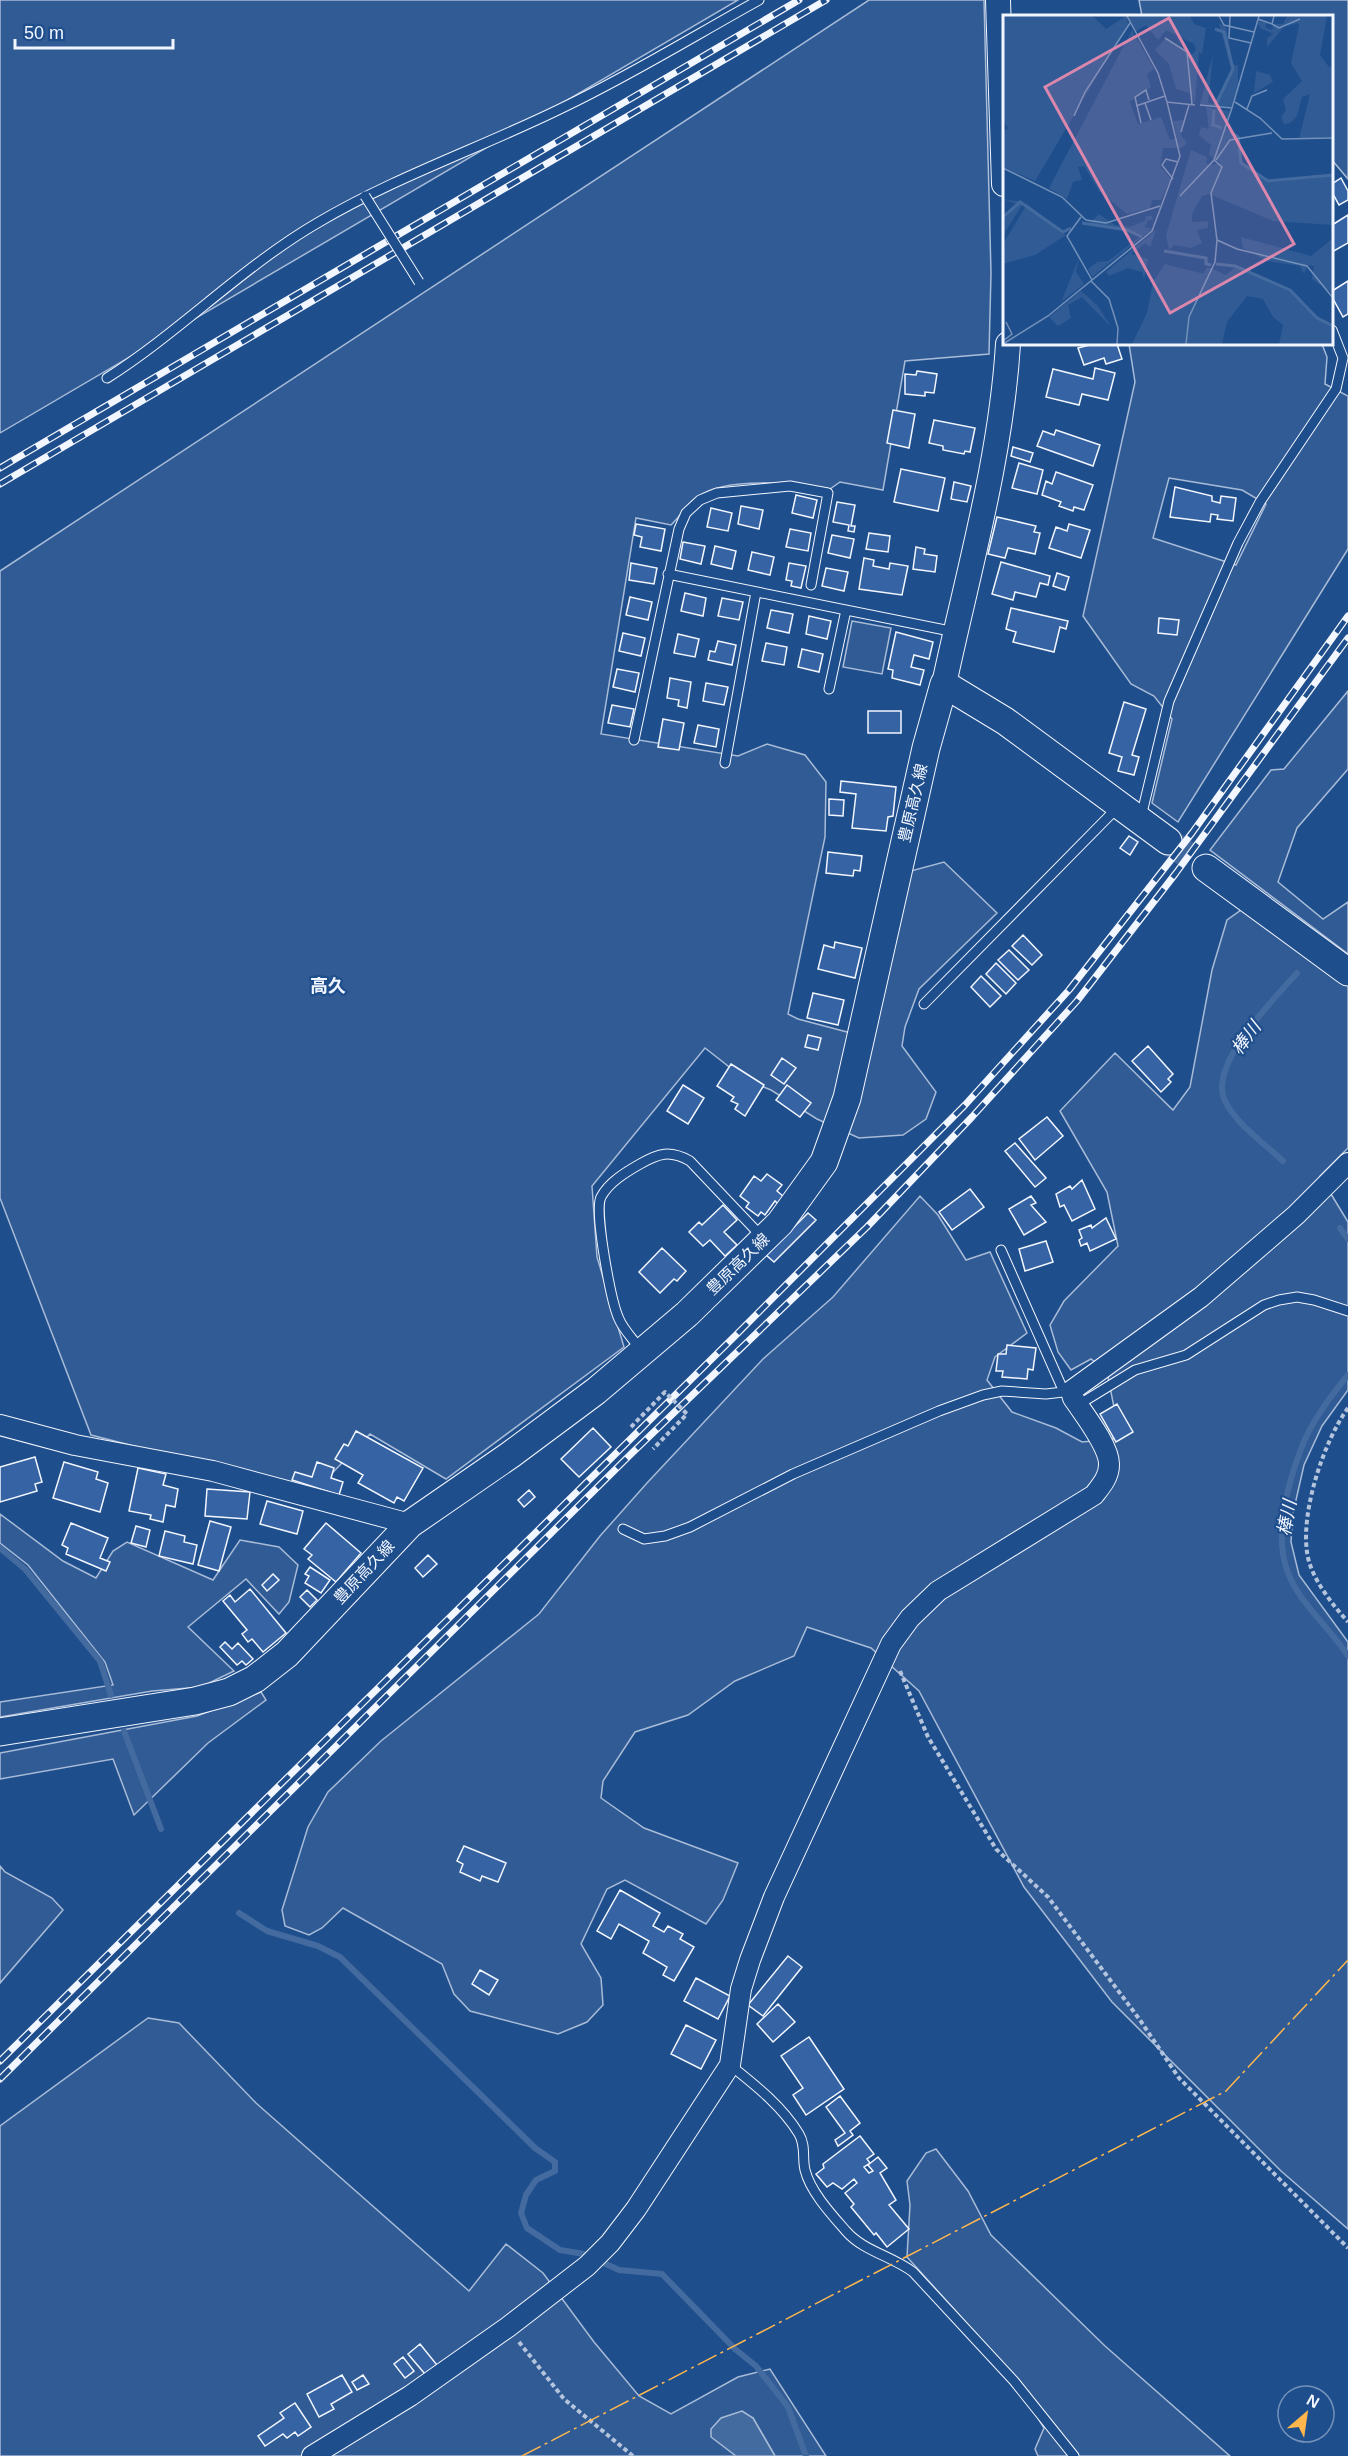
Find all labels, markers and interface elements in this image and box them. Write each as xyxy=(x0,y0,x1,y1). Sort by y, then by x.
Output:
scale bar xyxy=(15,12,172,50)
inset map xyxy=(1003,15,1333,345)
text: 50 m xyxy=(24,23,64,43)
street label: 豊原高久線 xyxy=(896,762,930,844)
district label: 高久 xyxy=(310,976,346,996)
water label: 棒川 xyxy=(1227,1016,1266,1058)
street label: 豊原高久線 xyxy=(703,1230,773,1298)
water label: 棒川 xyxy=(1274,1497,1300,1537)
street label: 豊原高久線 xyxy=(330,1537,398,1607)
north arrow xyxy=(1276,2384,1336,2444)
text: N xyxy=(1304,2391,1322,2412)

